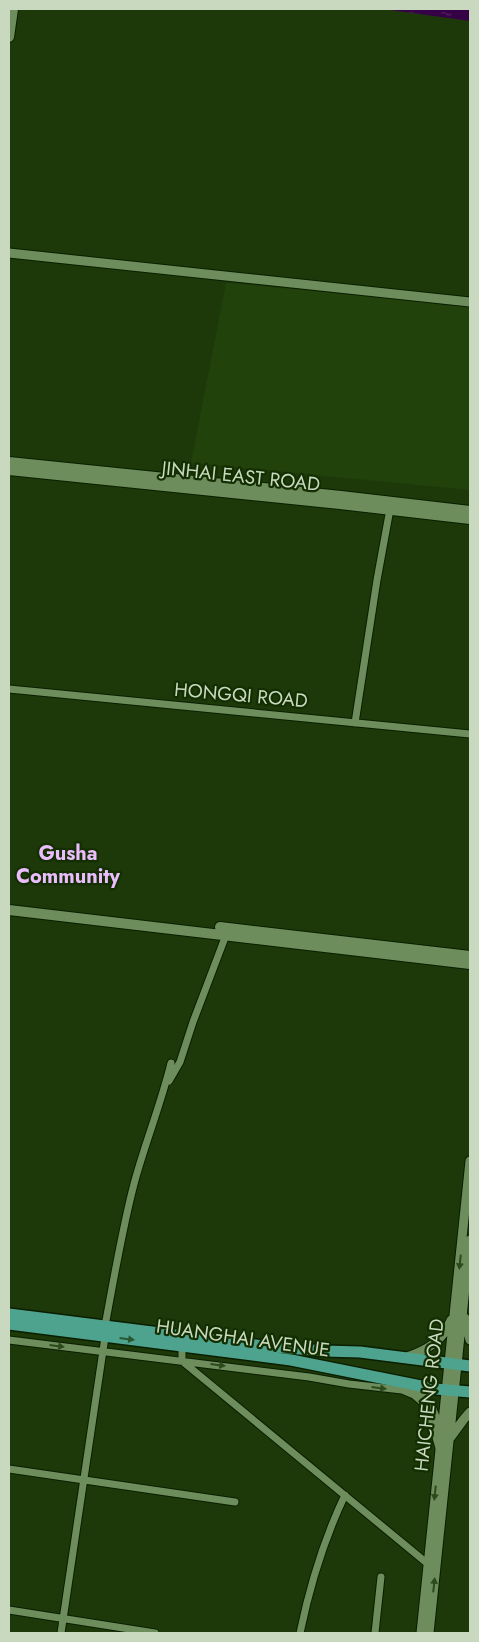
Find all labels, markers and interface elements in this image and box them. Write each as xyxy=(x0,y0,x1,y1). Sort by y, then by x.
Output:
street label: JINHAI EAST ROAD xyxy=(158,454,321,498)
street label: HONGQI ROAD xyxy=(173,676,309,714)
district label: Gusha Community xyxy=(16,839,121,891)
one-way arrow xyxy=(456,1254,464,1270)
street label: HUANGHAI AVENUE xyxy=(155,1312,331,1364)
street label: HAICHENG ROAD xyxy=(408,1317,450,1473)
one-way arrow xyxy=(119,1335,135,1343)
one-way arrow xyxy=(49,1342,65,1350)
one-way arrow xyxy=(211,1361,227,1369)
one-way arrow xyxy=(372,1384,388,1392)
one-way arrow xyxy=(431,1485,439,1501)
one-way arrow xyxy=(430,1576,438,1592)

